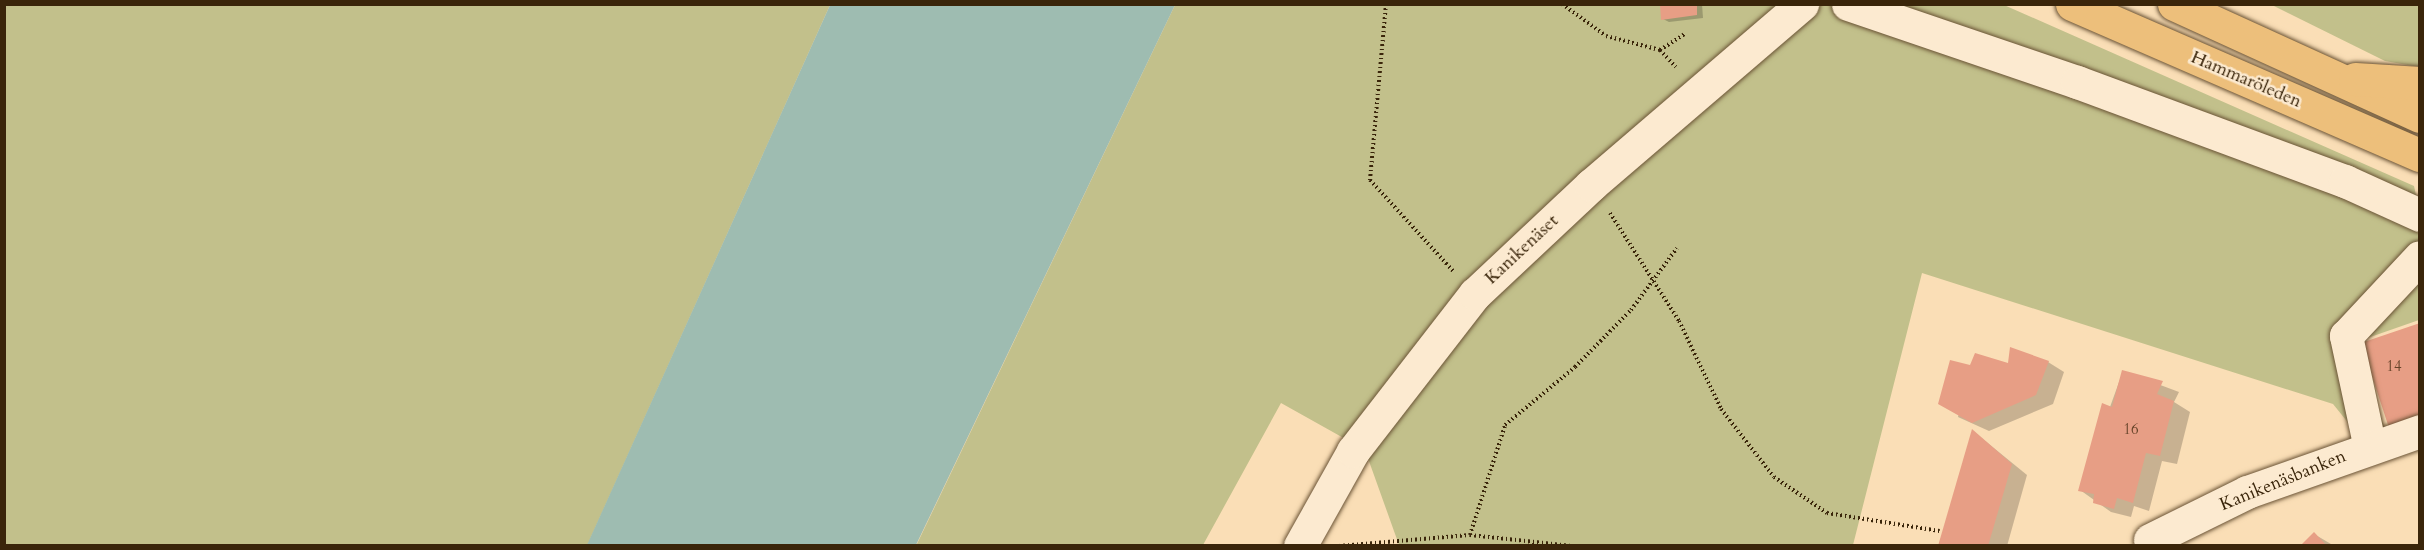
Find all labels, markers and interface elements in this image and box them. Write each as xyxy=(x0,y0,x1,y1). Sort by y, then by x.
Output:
street label: Hammaröleden xyxy=(2187,47,2305,113)
street label: Kanikenäset xyxy=(1481,211,1563,289)
house number: 14 xyxy=(2386,358,2402,376)
house number: 16 xyxy=(2123,421,2139,439)
street label: Kanikenäsbanken xyxy=(2217,446,2349,516)

